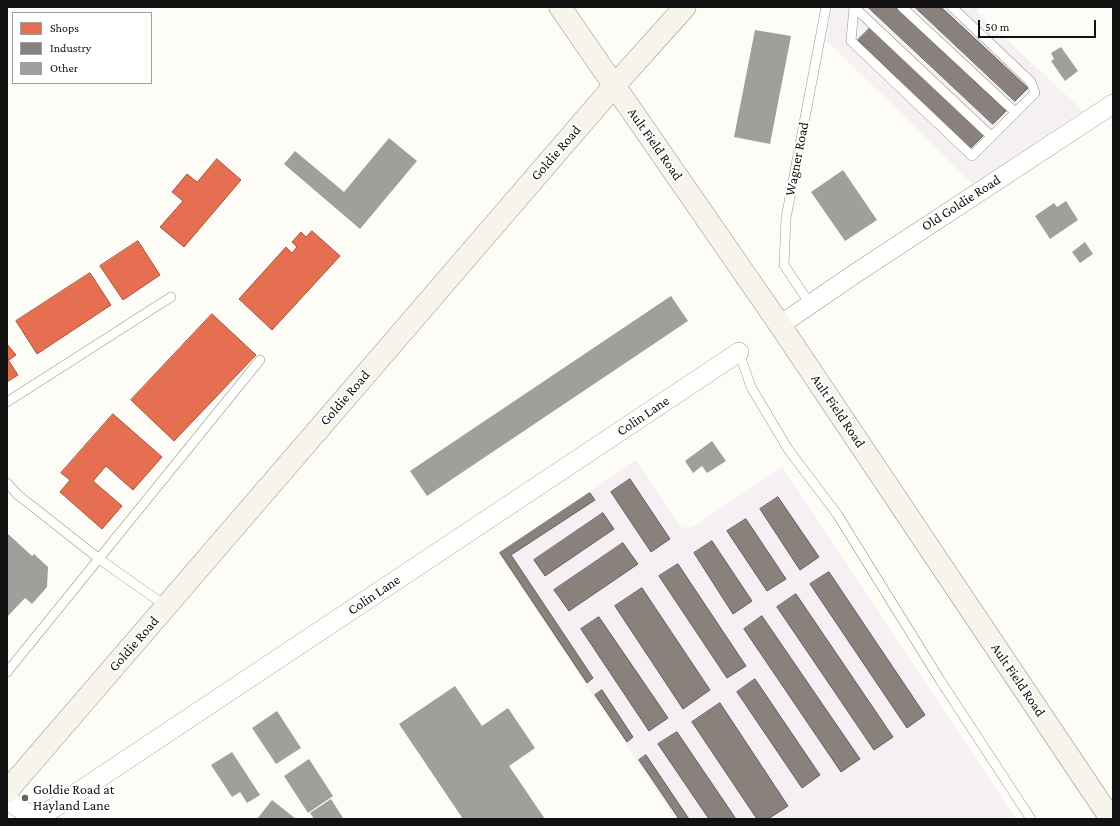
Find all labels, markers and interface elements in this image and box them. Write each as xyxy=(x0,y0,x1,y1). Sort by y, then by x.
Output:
legend xyxy=(12,12,152,84)
scale bar xyxy=(980,12,1098,38)
text: 50 m xyxy=(985,20,1009,34)
text: Shops xyxy=(50,21,79,35)
text: Industry xyxy=(50,41,91,55)
text: Other xyxy=(50,61,78,75)
street label: Ault Field Road xyxy=(624,104,686,184)
street label: Wagner Road xyxy=(782,121,812,197)
street label: Goldie Road xyxy=(527,122,585,184)
street label: Old Goldie Road xyxy=(918,171,1004,235)
street label: Goldie Road xyxy=(316,367,374,429)
street label: Ault Field Road xyxy=(807,371,869,451)
street label: Colin Lane xyxy=(614,392,672,440)
street label: Colin Lane xyxy=(345,571,403,619)
street label: Goldie Road xyxy=(105,613,163,675)
street label: Ault Field Road xyxy=(987,640,1049,720)
place label: Goldie Road at Hayland Lane xyxy=(33,782,114,814)
marker: Goldie Road at Hayland Lane xyxy=(20,793,30,803)

